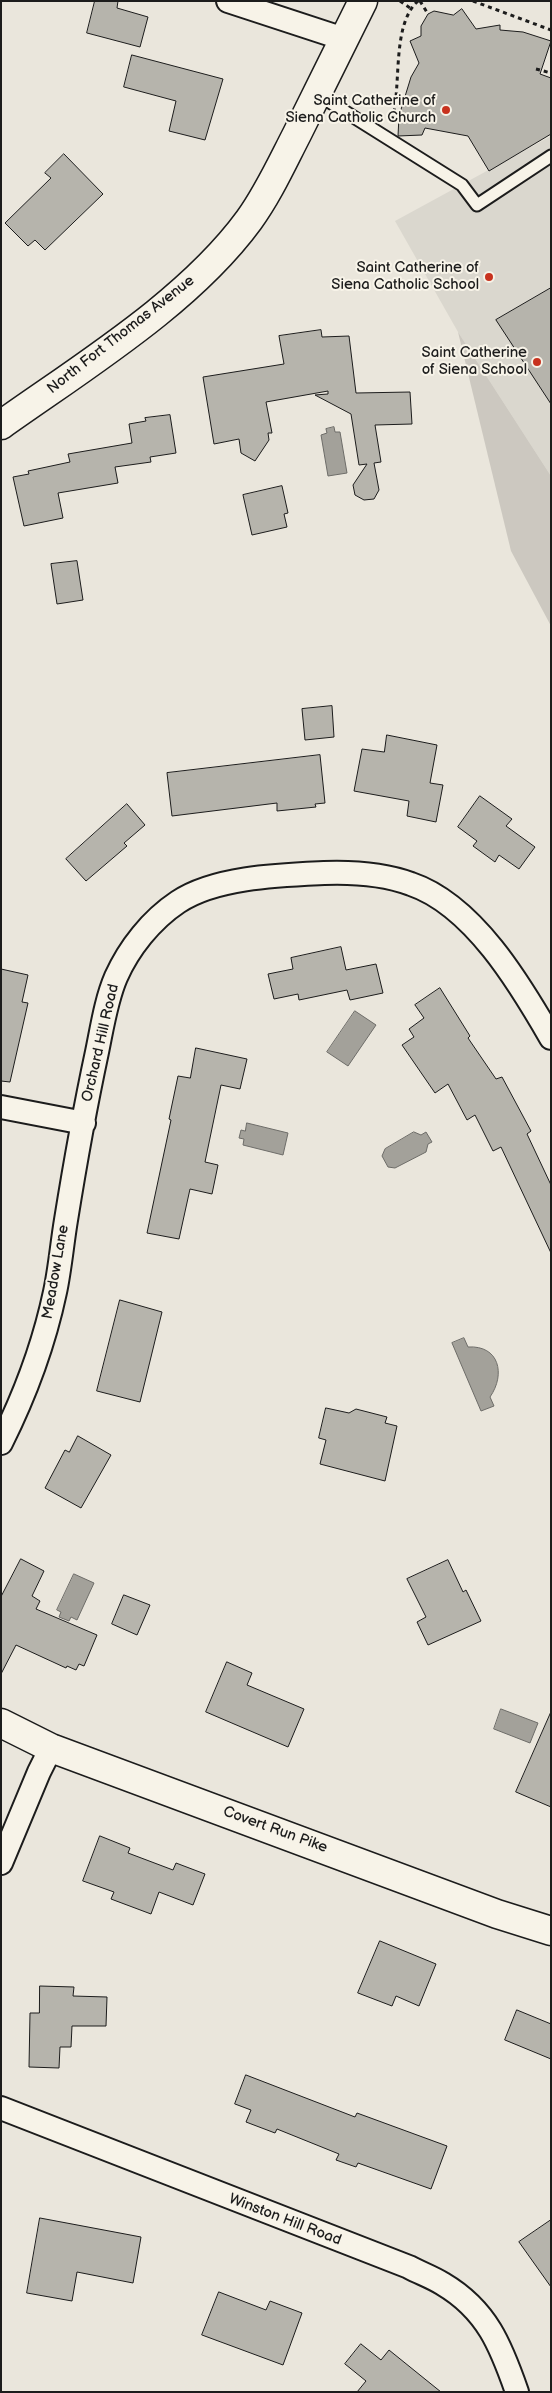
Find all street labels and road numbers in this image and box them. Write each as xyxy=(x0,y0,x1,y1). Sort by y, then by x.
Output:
street label: North Fort Thomas Avenue xyxy=(44,272,198,398)
street label: Orchard Hill Road xyxy=(79,982,123,1104)
street label: Meadow Lane xyxy=(39,1223,73,1321)
street label: Covert Run Pike xyxy=(220,1803,330,1857)
street label: Winston Hill Road xyxy=(226,2190,344,2250)

